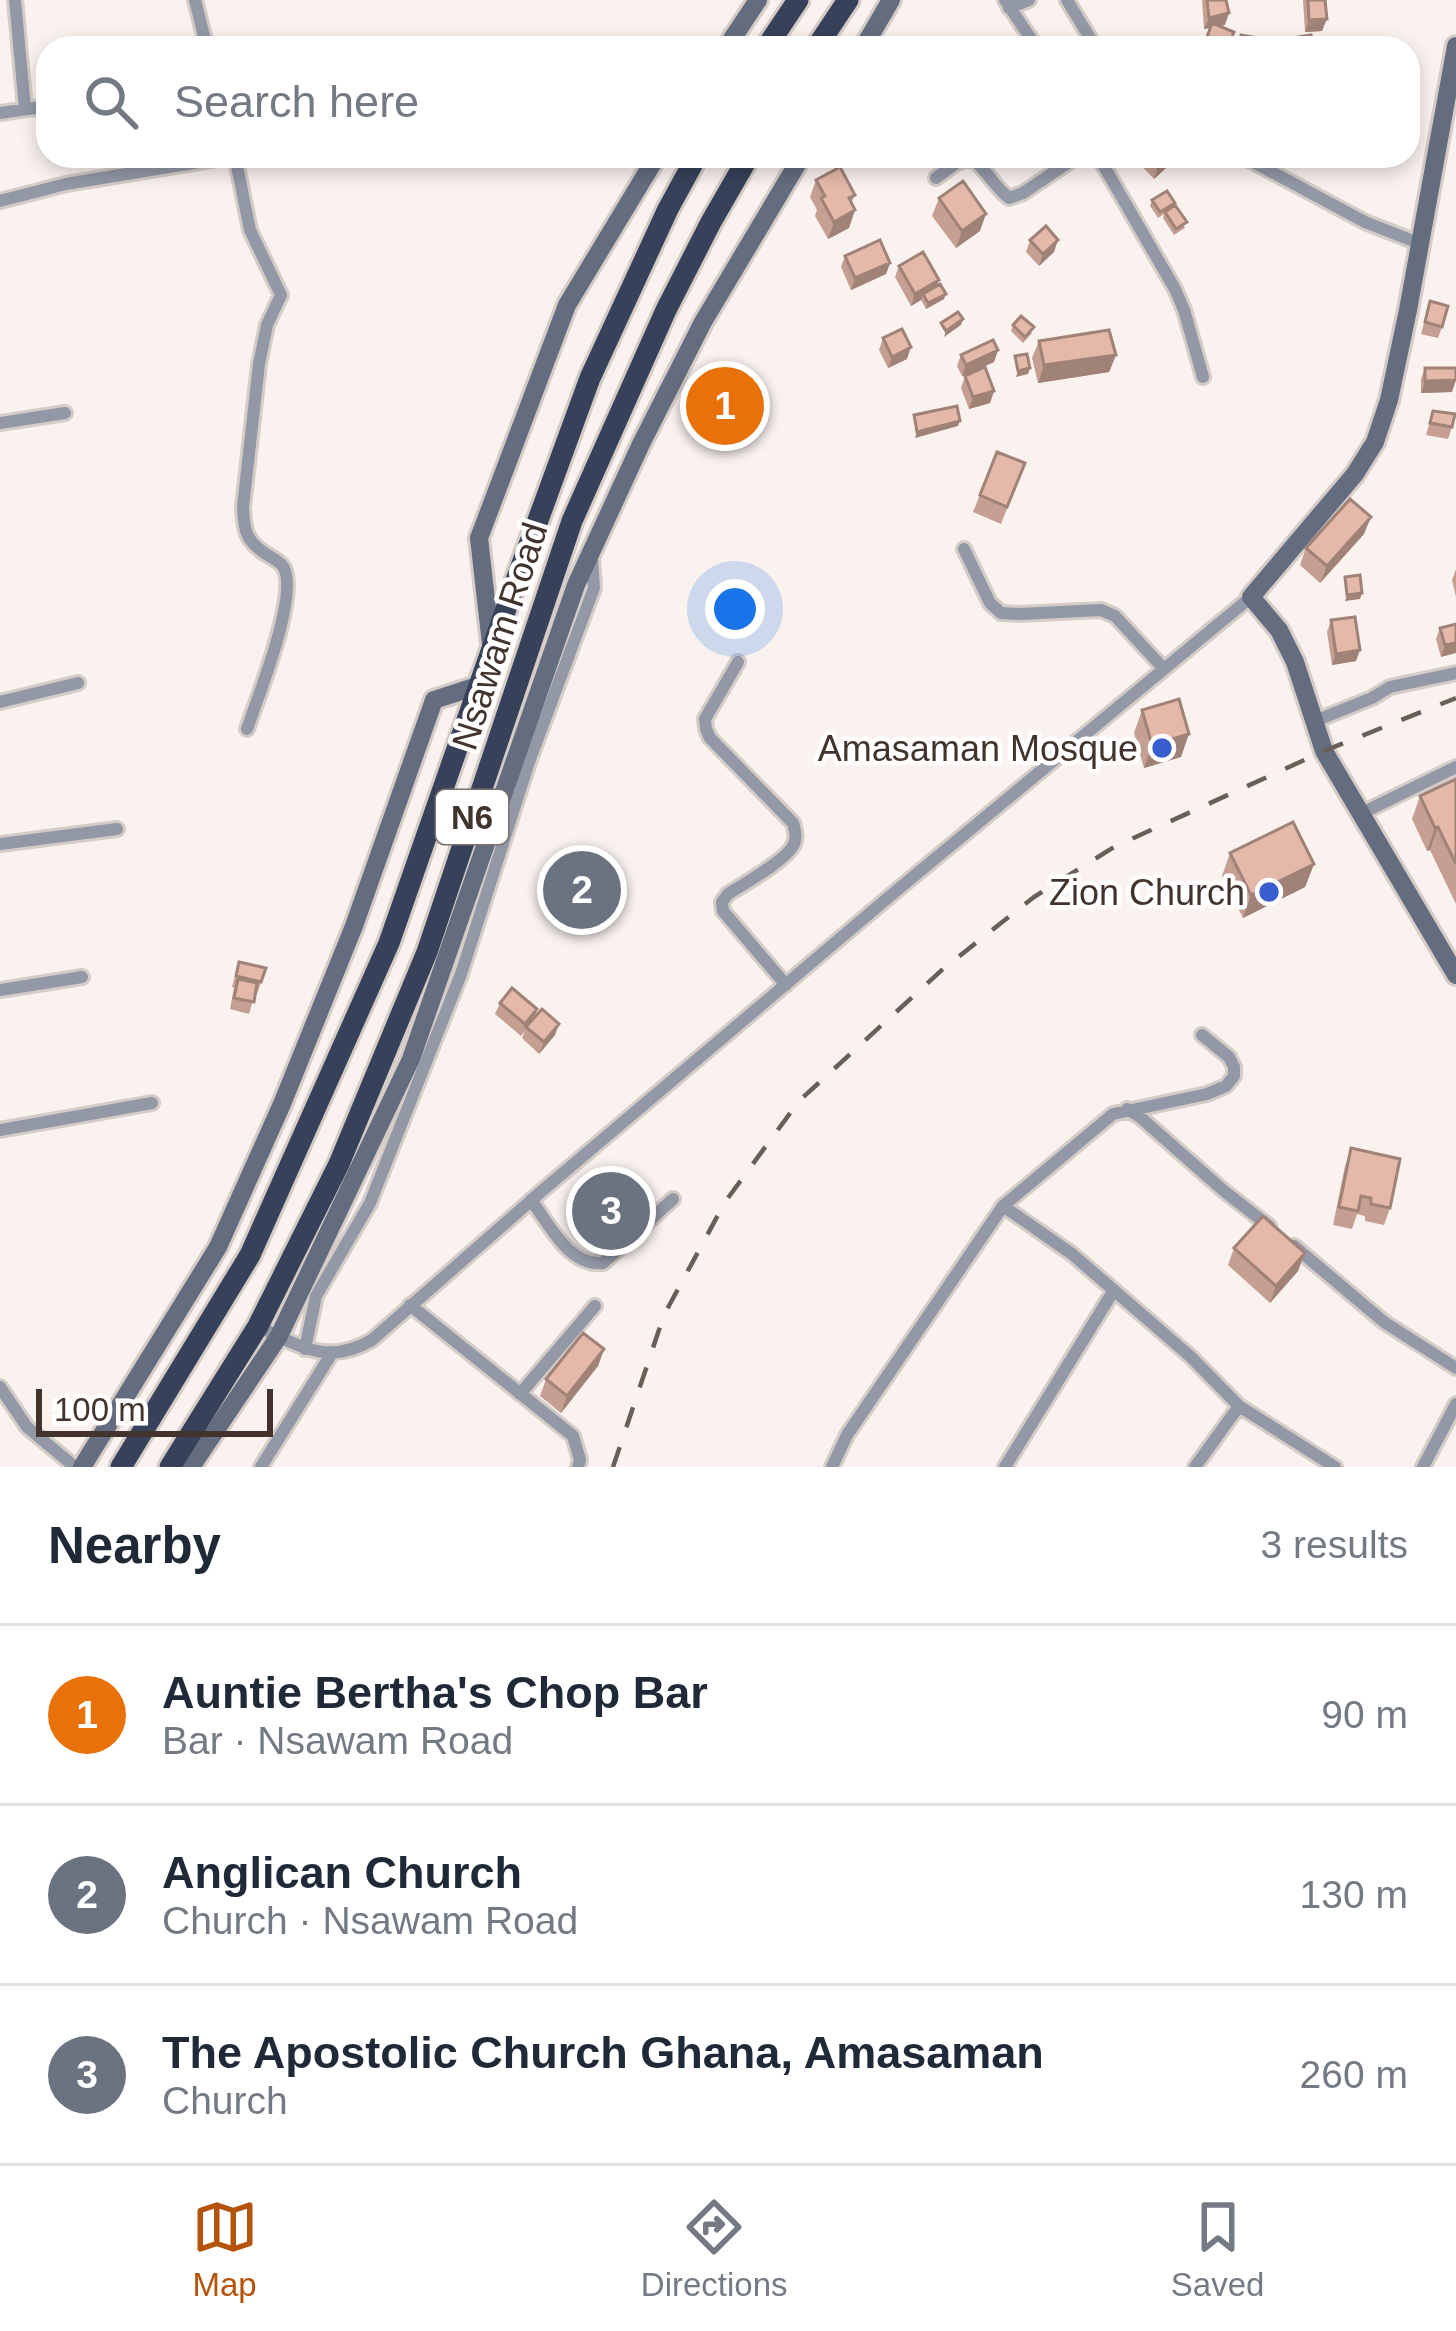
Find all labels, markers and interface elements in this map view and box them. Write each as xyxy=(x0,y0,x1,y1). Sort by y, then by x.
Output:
search box xyxy=(36,36,1420,168)
icon: search xyxy=(78,69,144,135)
text: Search here xyxy=(174,76,419,127)
pin: 1 xyxy=(686,361,764,451)
street label: Nsawam Road xyxy=(444,518,555,755)
your location xyxy=(705,579,765,639)
place label: Amasaman Mosque xyxy=(818,728,1138,769)
marker: Amasaman Mosque xyxy=(1149,735,1175,761)
road number: N6 xyxy=(436,790,508,844)
pin: 2 xyxy=(543,845,621,935)
place label: Zion Church xyxy=(1049,872,1245,913)
marker: Zion Church xyxy=(1256,879,1282,905)
pin: 3 xyxy=(572,1166,650,1256)
scale bar xyxy=(36,1383,273,1436)
text: 100 m xyxy=(54,1391,146,1428)
text: Nearby xyxy=(48,1517,221,1574)
text: 3 results xyxy=(1261,1523,1408,1566)
text: Auntie Bertha's Chop Bar xyxy=(162,1667,708,1718)
text: 1 xyxy=(76,1693,98,1736)
text: 90 m xyxy=(1321,1693,1408,1736)
text: Bar · Nsawam Road xyxy=(162,1719,513,1762)
text: Anglican Church xyxy=(162,1847,522,1898)
text: 2 xyxy=(76,1873,98,1916)
text: 130 m xyxy=(1300,1873,1408,1916)
text: Church · Nsawam Road xyxy=(162,1899,578,1942)
text: The Apostolic Church Ghana, Amasaman xyxy=(162,2027,1044,2078)
text: 3 xyxy=(76,2053,98,2096)
text: 260 m xyxy=(1300,2053,1408,2096)
text: Church xyxy=(162,2079,288,2122)
tab: Map xyxy=(192,2194,258,2304)
tab: Directions xyxy=(641,2194,788,2304)
tab: Saved xyxy=(1171,2194,1264,2304)

